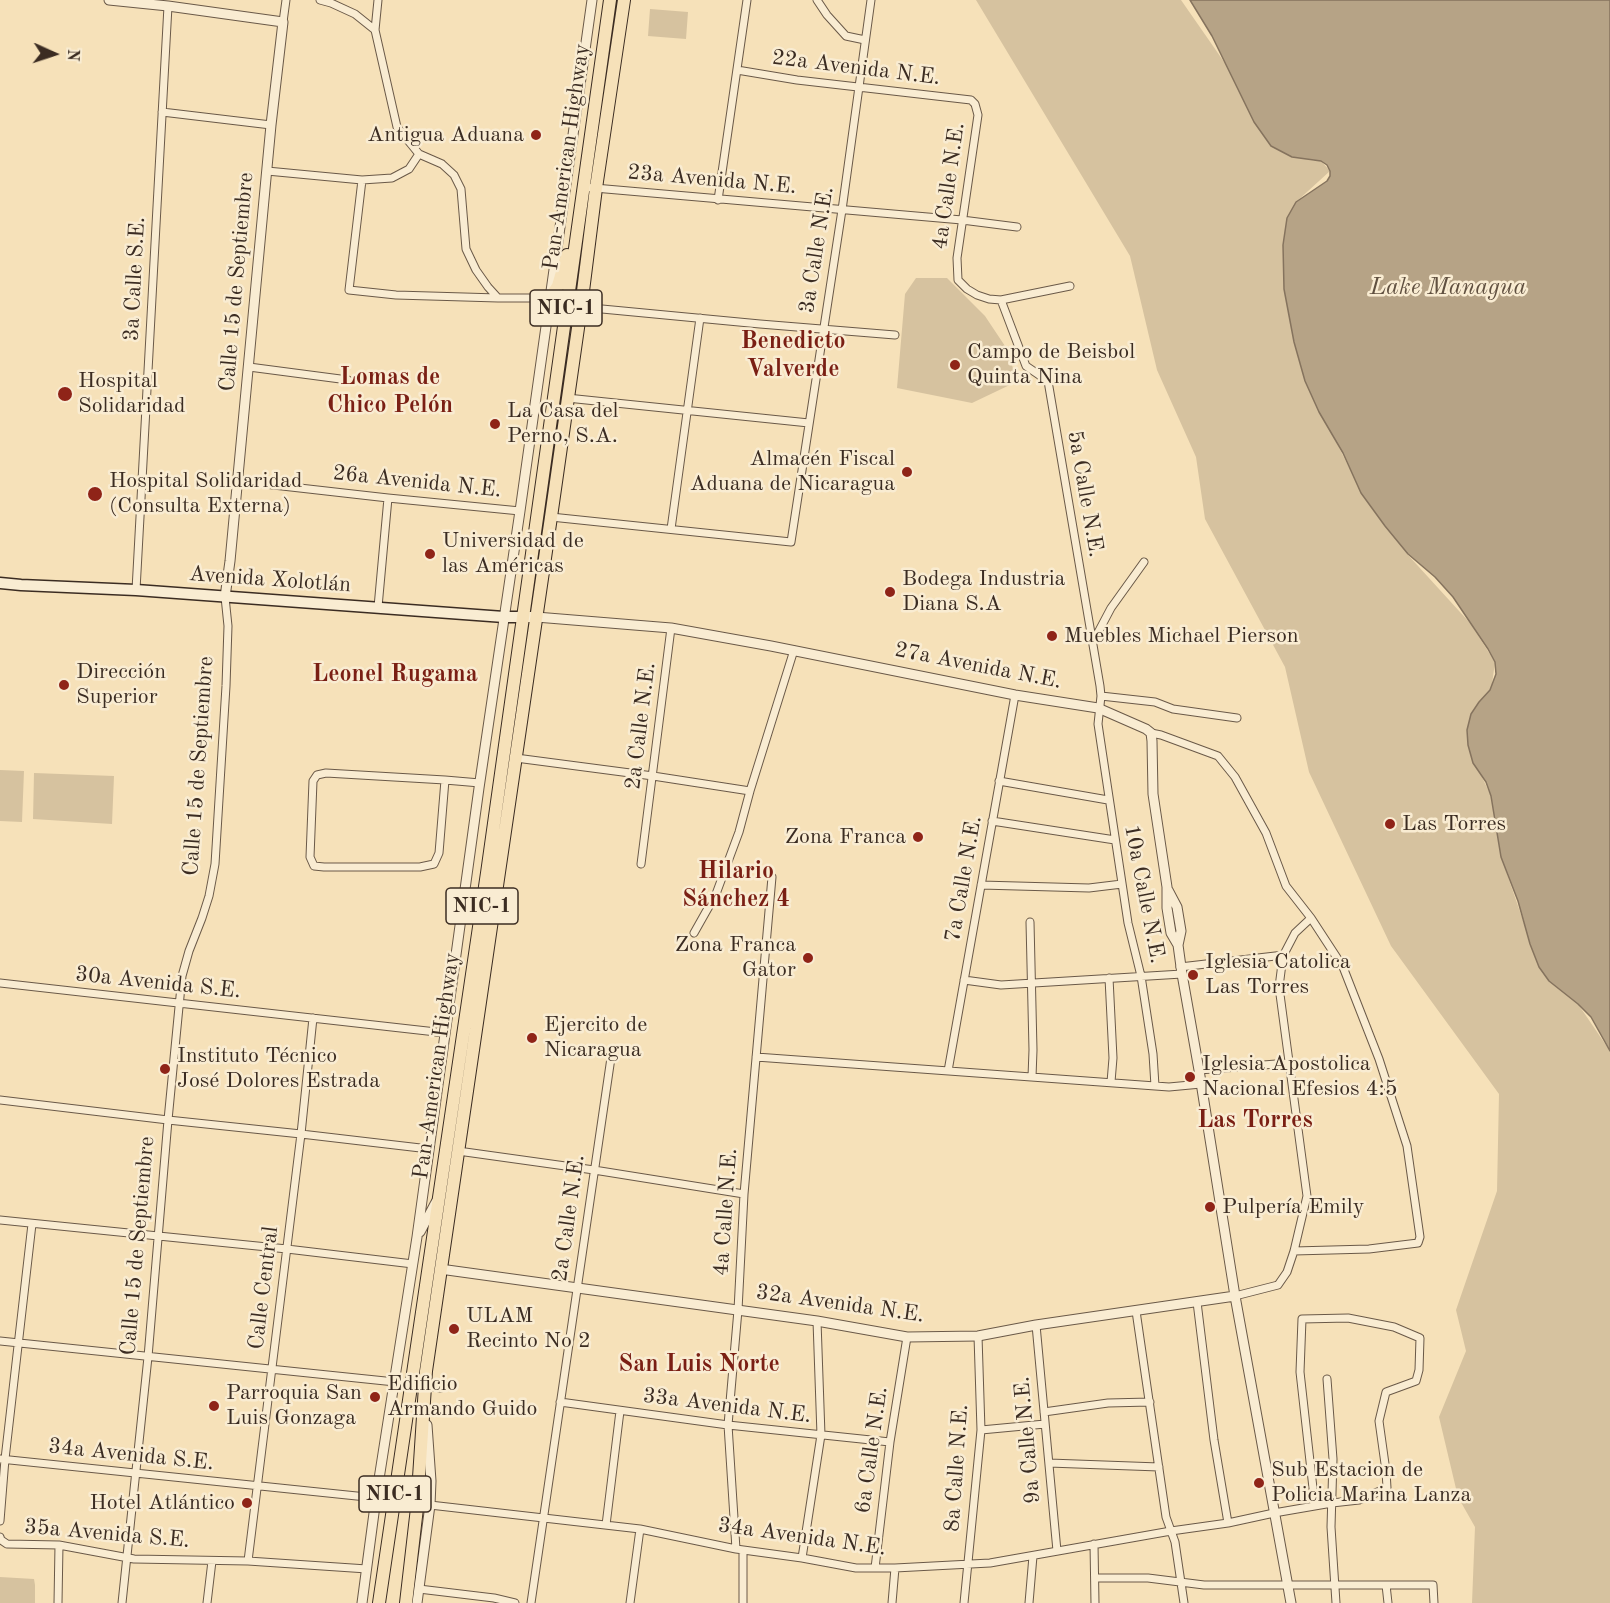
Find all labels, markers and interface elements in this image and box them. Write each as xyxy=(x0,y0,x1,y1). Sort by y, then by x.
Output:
north arrow xyxy=(24,24,84,84)
street label: Pan-American Highway xyxy=(538,42,596,272)
street label: 22a Avenida N.E. xyxy=(770,45,942,91)
text: N xyxy=(64,48,80,61)
street label: 4a Calle N.E. xyxy=(927,121,971,251)
place label: Antigua Aduana xyxy=(367,122,524,148)
marker: Antigua Aduana xyxy=(529,128,543,142)
street label: 23a Avenida N.E. xyxy=(626,159,798,201)
street label: Calle 15 de Septiembre xyxy=(214,171,260,393)
street label: 3a Calle N.E. xyxy=(794,185,840,315)
street label: 3a Calle S.E. xyxy=(119,216,151,342)
water label: Lake Managua xyxy=(1370,274,1526,302)
road number: NIC-1 xyxy=(530,290,602,326)
district label: Benedicto Valverde xyxy=(740,328,846,384)
place label: Campo de Beisbol Quinta Nina xyxy=(967,339,1135,390)
marker: Campo de Beisbol Quinta Nina xyxy=(948,358,962,372)
district label: Lomas de Chico Pelón xyxy=(327,364,453,420)
place label: Hospital Solidaridad xyxy=(78,368,186,420)
marker: Hospital Solidaridad xyxy=(56,385,74,403)
place label: La Casa del Perno, S.A. xyxy=(507,398,618,450)
marker: La Casa del Perno, S.A. xyxy=(488,417,502,431)
street label: 5a Calle N.E. xyxy=(1061,429,1109,559)
place label: Almacén Fiscal Aduana de Nicaragua xyxy=(690,446,895,498)
street label: 26a Avenida N.E. xyxy=(331,460,503,504)
marker: Almacén Fiscal Aduana de Nicaragua xyxy=(900,465,914,479)
place label: Hospital Solidaridad (Consulta Externa) xyxy=(109,468,302,520)
marker: Hospital Solidaridad (Consulta Externa) xyxy=(86,485,104,503)
place label: Universidad de las Américas xyxy=(442,528,584,580)
marker: Universidad de las Américas xyxy=(423,547,437,561)
street label: Avenida Xolotlán xyxy=(188,561,352,599)
place label: Bodega Industria Diana S.A xyxy=(902,566,1065,618)
marker: Bodega Industria Diana S.A xyxy=(883,585,897,599)
place label: Muebles Michael Pierson xyxy=(1064,623,1299,649)
marker: Muebles Michael Pierson xyxy=(1045,629,1059,643)
street label: 27a Avenida N.E. xyxy=(892,637,1064,695)
street label: Calle 15 de Septiembre xyxy=(178,655,220,877)
place label: Dirección Superior xyxy=(76,659,166,710)
district label: Leonel Rugama xyxy=(312,661,478,689)
street label: 2a Calle N.E. xyxy=(620,661,662,791)
marker: Dirección Superior xyxy=(57,678,71,692)
place label: Las Torres xyxy=(1402,811,1506,837)
street label: 7a Calle N.E. xyxy=(940,814,988,944)
marker: Las Torres xyxy=(1383,817,1397,831)
street label: 10a Calle N.E. xyxy=(1118,822,1170,966)
place label: Zona Franca xyxy=(785,824,906,850)
marker: Zona Franca xyxy=(911,830,925,844)
district label: Hilario Sánchez 4 xyxy=(682,858,790,914)
road number: NIC-1 xyxy=(446,888,518,924)
place label: Zona Franca Gator xyxy=(675,932,796,984)
place label: Iglesia Catolica Las Torres xyxy=(1205,949,1351,1000)
street label: Pan-American Highway xyxy=(408,951,466,1181)
marker: Zona Franca Gator xyxy=(801,951,815,965)
street label: 30a Avenida S.E. xyxy=(74,961,242,1005)
marker: Iglesia Catolica Las Torres xyxy=(1186,968,1200,982)
place label: Ejercito de Nicaragua xyxy=(544,1012,647,1064)
marker: Ejercito de Nicaragua xyxy=(525,1031,539,1045)
place label: Instituto Técnico José Dolores Estrada xyxy=(177,1043,380,1094)
place label: Iglesia Apostolica Nacional Efesios 4:5 xyxy=(1202,1051,1397,1102)
marker: Instituto Técnico José Dolores Estrada xyxy=(158,1062,172,1076)
marker: Iglesia Apostolica Nacional Efesios 4:5 xyxy=(1183,1070,1197,1084)
district label: Las Torres xyxy=(1197,1107,1313,1135)
street label: Calle 15 de Septiembre xyxy=(115,1135,161,1357)
street label: 4a Calle N.E. xyxy=(708,1147,744,1277)
street label: 2a Calle N.E. xyxy=(547,1153,591,1283)
place label: Pulpería Emily xyxy=(1222,1194,1364,1220)
marker: Pulpería Emily xyxy=(1203,1200,1217,1214)
street label: Calle Central xyxy=(243,1225,285,1351)
street label: 32a Avenida N.E. xyxy=(754,1279,926,1329)
place label: ULAM Recinto No 2 xyxy=(466,1303,591,1354)
marker: ULAM Recinto No 2 xyxy=(447,1322,461,1336)
district label: San Luis Norte xyxy=(618,1351,780,1379)
place label: Edificio Armando Guido xyxy=(387,1371,538,1422)
street label: 9a Calle N.E. xyxy=(1009,1375,1047,1505)
place label: Parroquia San Luis Gonzaga xyxy=(226,1380,362,1432)
street label: 33a Avenida N.E. xyxy=(641,1383,813,1429)
street label: 6a Calle N.E. xyxy=(850,1385,894,1515)
marker: Edificio Armando Guido xyxy=(368,1390,382,1404)
marker: Parroquia San Luis Gonzaga xyxy=(207,1399,221,1413)
street label: 8a Calle N.E. xyxy=(939,1403,975,1533)
street label: 34a Avenida S.E. xyxy=(47,1433,215,1477)
place label: Sub Estacion de Policia Marina Lanza xyxy=(1271,1457,1471,1508)
road number: NIC-1 xyxy=(359,1476,431,1512)
marker: Sub Estacion de Policia Marina Lanza xyxy=(1252,1476,1266,1490)
place label: Hotel Atlántico xyxy=(89,1490,235,1516)
marker: Hotel Atlántico xyxy=(240,1496,254,1510)
street label: 34a Avenida N.E. xyxy=(716,1512,888,1562)
street label: 35a Avenida S.E. xyxy=(23,1514,191,1554)

